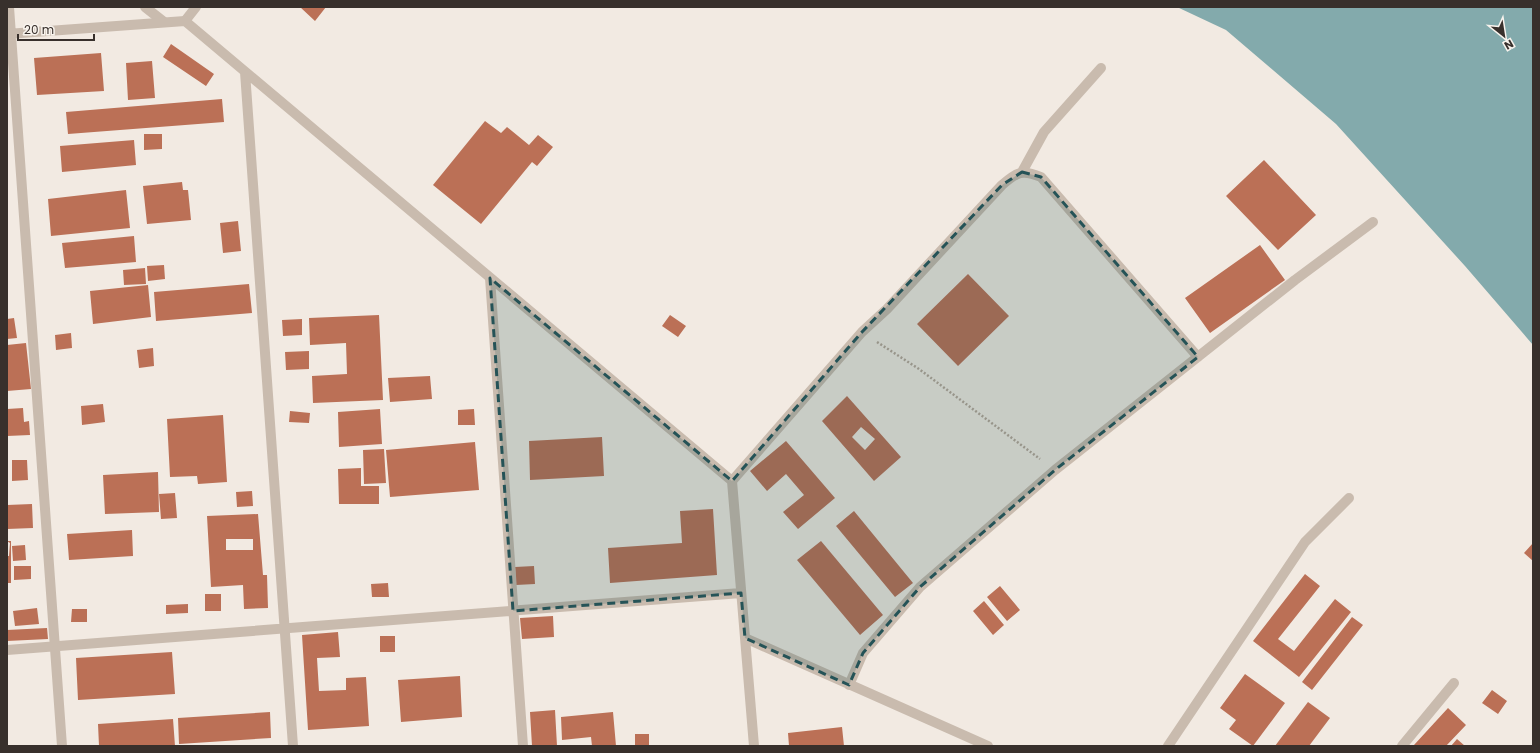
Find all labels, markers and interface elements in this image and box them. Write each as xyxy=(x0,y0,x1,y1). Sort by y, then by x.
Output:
scale bar xyxy=(18,16,94,42)
north arrow xyxy=(1484,16,1524,56)
text: 20 m xyxy=(24,21,54,38)
text: N xyxy=(1501,36,1517,54)

